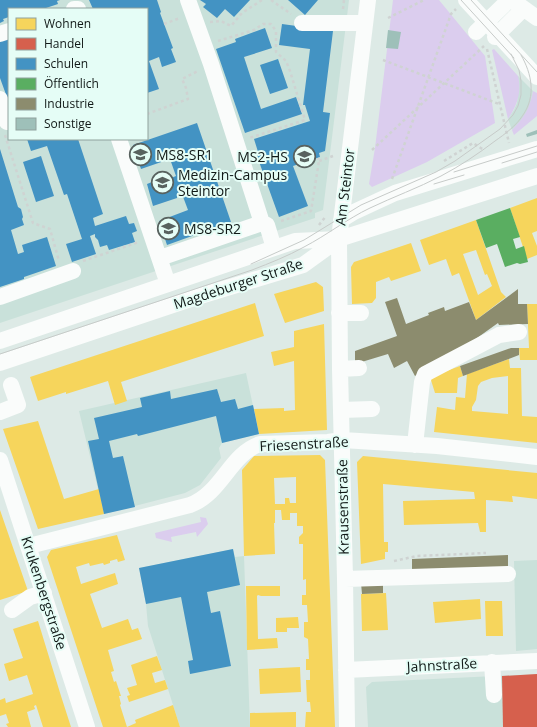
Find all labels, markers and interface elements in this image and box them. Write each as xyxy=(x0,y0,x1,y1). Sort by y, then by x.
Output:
legend xyxy=(8,8,148,140)
text: Wohnen xyxy=(44,15,91,32)
text: Handel xyxy=(44,35,84,52)
text: Schulen xyxy=(44,55,88,72)
text: Öffentlich xyxy=(44,75,99,92)
text: Industrie xyxy=(44,95,94,112)
text: Sonstige xyxy=(44,115,92,132)
school or university icon: MS8-SR1 xyxy=(128,142,154,168)
school or university icon: MS2-HS xyxy=(291,144,317,170)
place label: MS8-SR1 xyxy=(156,145,213,164)
place label: MS2-HS xyxy=(237,147,288,166)
street label: Am Steintor xyxy=(330,147,359,226)
place label: Medizin-Campus Steintor xyxy=(178,165,287,200)
school or university icon: Medizin-Campus Steintor xyxy=(150,170,176,196)
school or university icon: MS8-SR2 xyxy=(155,216,181,242)
place label: MS8-SR2 xyxy=(184,219,241,238)
street label: Magdeburger Straße xyxy=(171,254,305,313)
street label: Friesenstraße xyxy=(259,432,349,455)
street label: Krausenstraße xyxy=(332,459,353,555)
street label: Krukenbergstraße xyxy=(17,534,72,652)
street label: Jahnstraße xyxy=(404,653,478,676)

